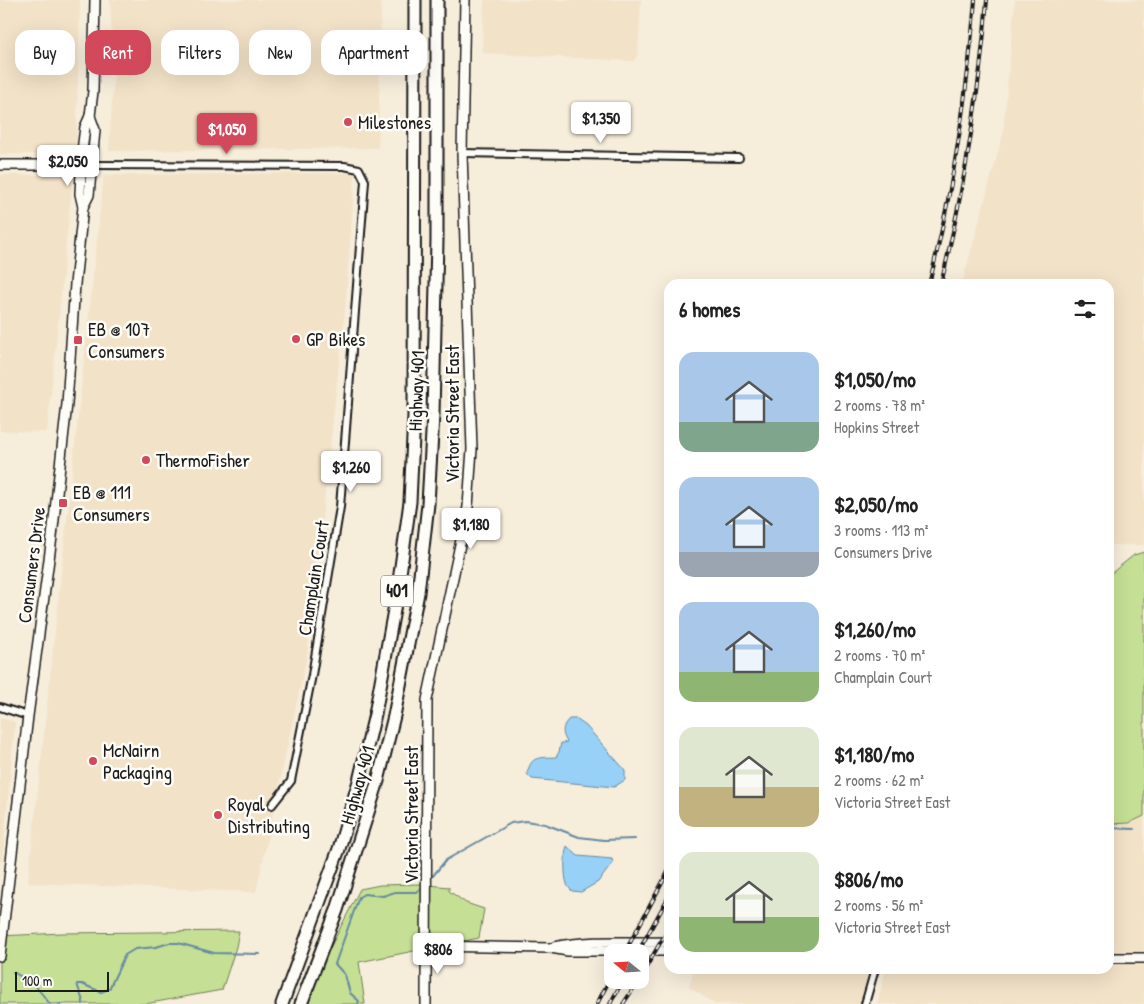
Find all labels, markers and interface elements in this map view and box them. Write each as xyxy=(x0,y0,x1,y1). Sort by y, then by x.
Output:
chip: Buy xyxy=(15,30,75,75)
chip: Rent xyxy=(85,30,151,75)
chip: Filters xyxy=(161,30,239,75)
chip: New xyxy=(249,30,311,75)
chip: Apartment xyxy=(321,30,427,75)
pin: $1,350 xyxy=(560,102,642,144)
text: $1,350 xyxy=(582,107,620,129)
place label: Milestones xyxy=(358,109,431,135)
pin: $1,050 xyxy=(186,112,268,155)
marker: Milestones xyxy=(342,116,354,128)
text: $1,050 xyxy=(208,118,246,140)
pin: $2,050 xyxy=(27,144,109,187)
text: $2,050 xyxy=(48,150,88,172)
text: 6 homes xyxy=(679,295,740,324)
icon: filters xyxy=(1071,295,1099,323)
place label: EB @ 107 Consumers xyxy=(88,316,165,364)
place label: GP Bikes xyxy=(306,326,365,352)
marker: GP Bikes xyxy=(290,333,302,345)
marker: EB @ 107 Consumers xyxy=(72,334,84,346)
street label: Victoria Street East xyxy=(439,344,465,483)
street label: Highway 401 xyxy=(402,350,430,432)
text: $1,050/mo xyxy=(834,365,916,394)
icon: home xyxy=(719,372,779,432)
text: 2 rooms · 78 m² xyxy=(834,394,925,416)
text: Hopkins Street xyxy=(834,416,919,438)
place label: ThermoFisher xyxy=(156,447,251,473)
pin: $1,260 xyxy=(310,450,392,493)
marker: ThermoFisher xyxy=(140,454,152,466)
text: $1,260 xyxy=(332,456,370,478)
place label: EB @ 111 Consumers xyxy=(73,479,150,527)
text: $2,050/mo xyxy=(834,490,918,519)
marker: EB @ 111 Consumers xyxy=(57,497,69,509)
icon: home xyxy=(719,497,779,557)
street label: Consumers Drive xyxy=(11,505,51,625)
pin: $1,180 xyxy=(430,508,512,550)
text: $1,180 xyxy=(452,513,490,535)
street label: Champlain Court xyxy=(291,518,335,637)
text: 3 rooms · 113 m² xyxy=(834,519,929,541)
text: Consumers Drive xyxy=(834,541,932,563)
road number: 401 xyxy=(381,576,413,606)
text: $1,260/mo xyxy=(834,615,916,644)
icon: home xyxy=(719,622,779,682)
text: 2 rooms · 70 m² xyxy=(834,644,925,666)
text: Champlain Court xyxy=(834,666,932,688)
place label: McNairn Packaging xyxy=(103,737,172,785)
text: $1,180/mo xyxy=(834,740,914,769)
street label: Highway 401 xyxy=(333,743,381,827)
street label: Victoria Street East xyxy=(398,745,424,884)
icon: home xyxy=(719,747,779,807)
marker: McNairn Packaging xyxy=(87,755,99,767)
text: 2 rooms · 62 m² xyxy=(834,769,924,791)
place label: Royal Distributing xyxy=(228,791,310,839)
text: Victoria Street East xyxy=(834,791,950,813)
marker: Royal Distributing xyxy=(212,809,224,821)
text: $806/mo xyxy=(834,865,903,894)
icon: home xyxy=(719,872,779,932)
text: 2 rooms · 56 m² xyxy=(834,894,923,916)
text: Victoria Street East xyxy=(834,916,950,938)
pin: $806 xyxy=(408,932,468,975)
text: $806 xyxy=(424,938,452,960)
north arrow xyxy=(604,944,649,989)
map controls xyxy=(604,944,649,989)
scale bar xyxy=(15,969,109,992)
text: 100 m xyxy=(22,971,52,990)

